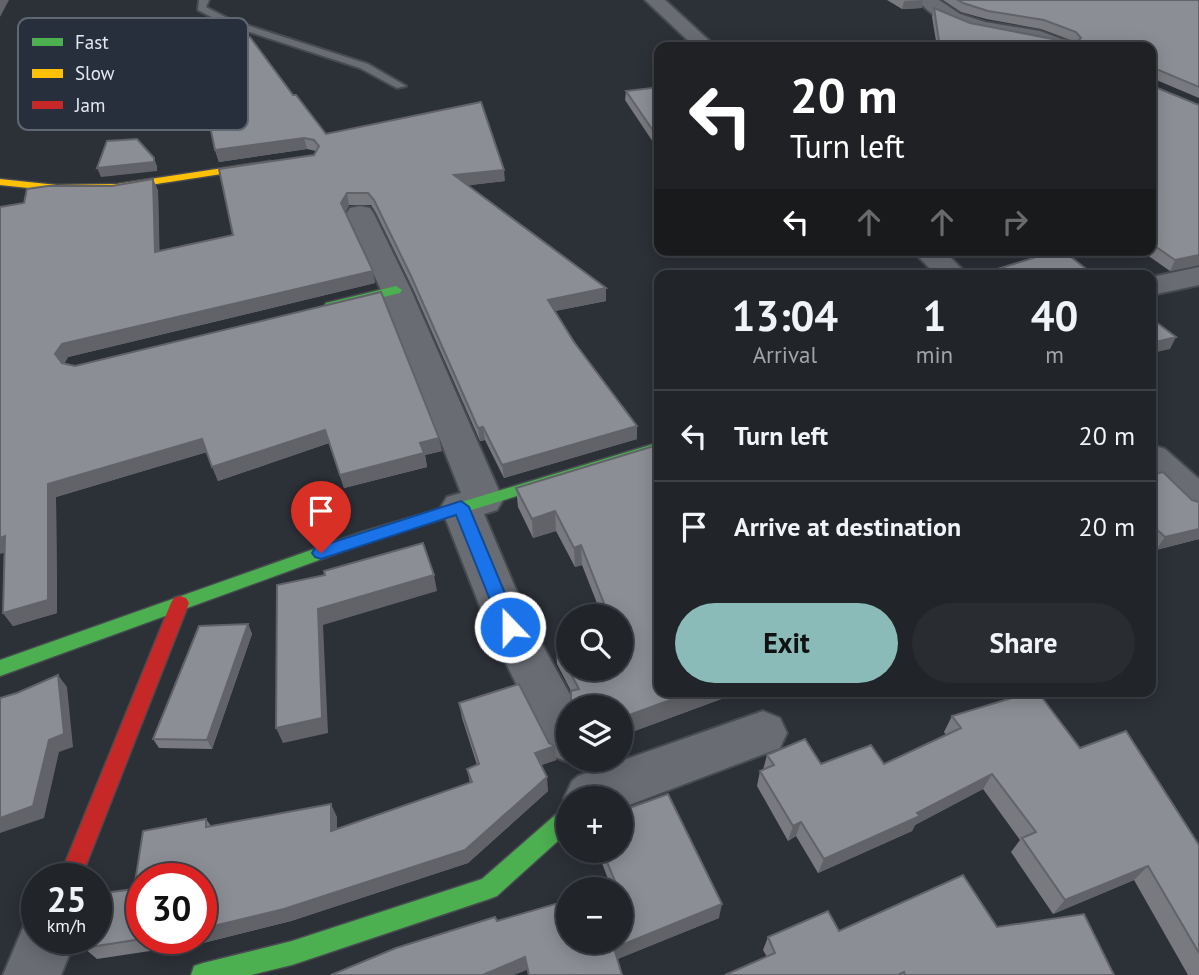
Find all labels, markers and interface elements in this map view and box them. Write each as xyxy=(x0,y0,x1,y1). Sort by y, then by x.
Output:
legend xyxy=(18,18,248,130)
text: Fast xyxy=(75,30,109,54)
text: Slow xyxy=(75,61,115,85)
text: 20 m xyxy=(790,63,897,127)
icon: left xyxy=(675,70,766,161)
text: Jam xyxy=(74,93,105,117)
text: Turn left xyxy=(790,125,905,167)
icon: left xyxy=(777,203,815,241)
icon: ahead xyxy=(850,203,888,241)
icon: ahead xyxy=(923,203,961,241)
icon: right xyxy=(996,203,1034,241)
text: 13:04 xyxy=(732,288,838,343)
text: 1 xyxy=(923,288,946,343)
text: 40 xyxy=(1031,288,1078,343)
text: Arrival xyxy=(753,340,817,369)
text: min xyxy=(916,340,953,369)
text: m xyxy=(1045,340,1064,369)
icon: left xyxy=(675,417,713,455)
text: Turn left xyxy=(734,419,828,452)
text: 20 m xyxy=(1079,419,1135,452)
pin xyxy=(291,481,351,553)
icon: arrive xyxy=(302,492,340,530)
icon: arrive xyxy=(675,508,713,546)
text: Arrive at destination xyxy=(734,510,961,543)
text: 20 m xyxy=(1079,510,1135,543)
position arrow xyxy=(473,590,547,664)
button: Exit xyxy=(675,603,898,683)
button: Share xyxy=(912,603,1135,683)
map controls xyxy=(556,604,633,954)
button: search xyxy=(556,604,633,681)
button: layers xyxy=(556,695,633,772)
button: + xyxy=(556,786,633,863)
speed limit sign: 30 xyxy=(126,863,217,954)
text: 25 xyxy=(47,876,86,922)
button: − xyxy=(556,877,633,954)
text: km/h xyxy=(47,914,86,937)

